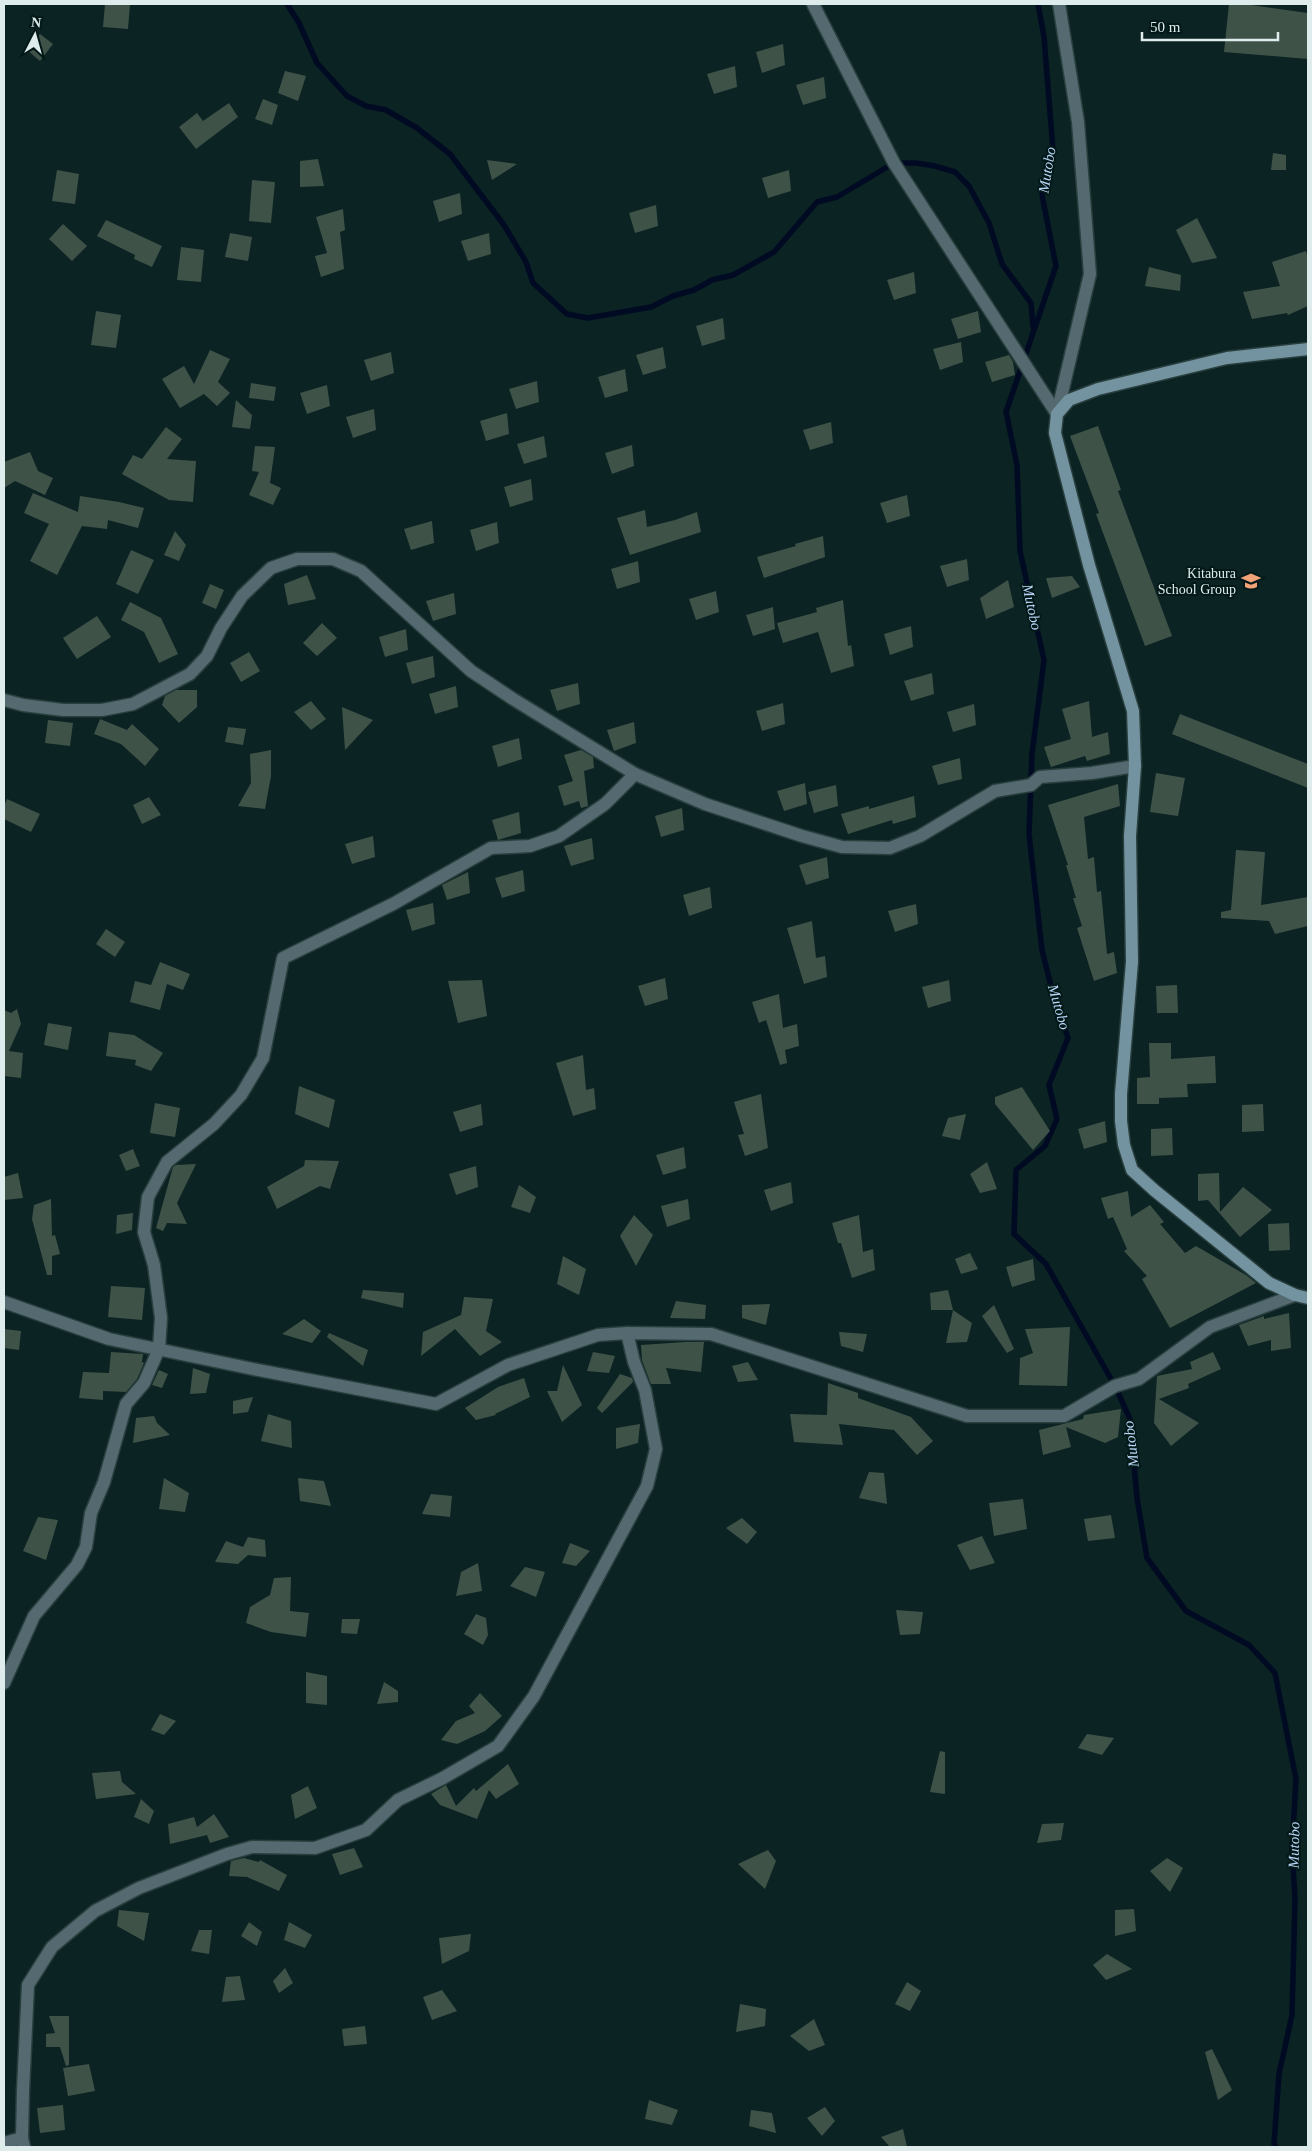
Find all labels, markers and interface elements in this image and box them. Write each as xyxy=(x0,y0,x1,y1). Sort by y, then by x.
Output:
north arrow xyxy=(10,10,60,60)
scale bar xyxy=(1142,10,1278,42)
text: N xyxy=(30,15,42,31)
text: 50 m xyxy=(1150,19,1181,35)
water label: Mutobo xyxy=(1035,145,1059,195)
place label: Kitabura School Group xyxy=(1158,566,1237,597)
school or university icon: Kitabura School Group xyxy=(1240,570,1262,592)
water label: Mutobo xyxy=(1019,582,1045,632)
water label: Mutobo xyxy=(1045,981,1073,1032)
water label: Mutobo xyxy=(1120,1419,1142,1469)
water label: Mutobo xyxy=(1286,1821,1302,1869)

